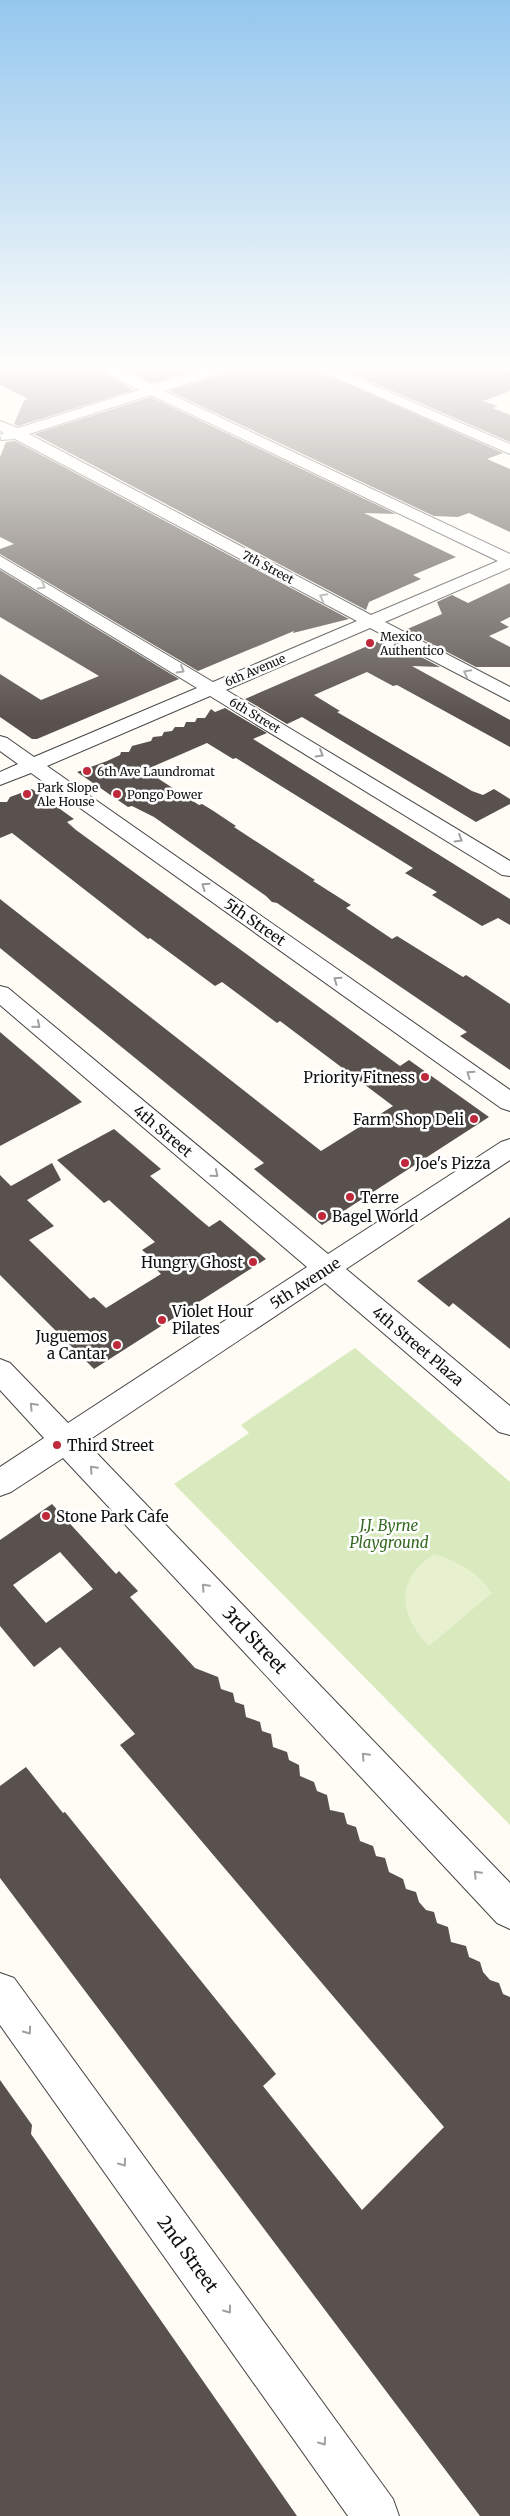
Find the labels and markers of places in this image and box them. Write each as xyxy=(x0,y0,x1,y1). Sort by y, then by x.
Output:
place label: Mexico Authentico xyxy=(379,629,444,658)
marker: Mexico Authentico xyxy=(364,637,376,649)
place label: 6th Ave Laundromat xyxy=(97,764,215,779)
marker: 6th Ave Laundromat xyxy=(81,765,93,777)
place label: Park Slope Ale House xyxy=(36,780,98,809)
place label: Pongo Power xyxy=(127,787,203,802)
marker: Park Slope Ale House xyxy=(21,788,33,800)
marker: Pongo Power xyxy=(111,788,123,800)
place label: Priority Fitness xyxy=(303,1068,415,1087)
marker: Priority Fitness xyxy=(419,1071,431,1083)
place label: Farm Shop Deli xyxy=(353,1110,464,1129)
marker: Farm Shop Deli xyxy=(468,1113,480,1125)
place label: Joe's Pizza xyxy=(414,1154,491,1173)
marker: Joe's Pizza xyxy=(399,1157,411,1169)
place label: Terre xyxy=(360,1188,399,1207)
marker: Terre xyxy=(344,1191,356,1203)
place label: Bagel World xyxy=(332,1207,418,1226)
marker: Bagel World xyxy=(316,1210,328,1222)
place label: Hungry Ghost xyxy=(141,1253,243,1272)
marker: Hungry Ghost xyxy=(247,1256,259,1268)
place label: Violet Hour Pilates xyxy=(171,1302,254,1338)
marker: Violet Hour Pilates xyxy=(156,1314,168,1326)
place label: Juguemos a Cantar xyxy=(35,1327,107,1363)
marker: Juguemos a Cantar xyxy=(111,1339,123,1351)
place label: Third Street xyxy=(67,1436,154,1455)
marker: Third Street xyxy=(51,1439,63,1451)
place label: Stone Park Cafe xyxy=(56,1507,169,1526)
marker: Stone Park Cafe xyxy=(40,1510,52,1522)

